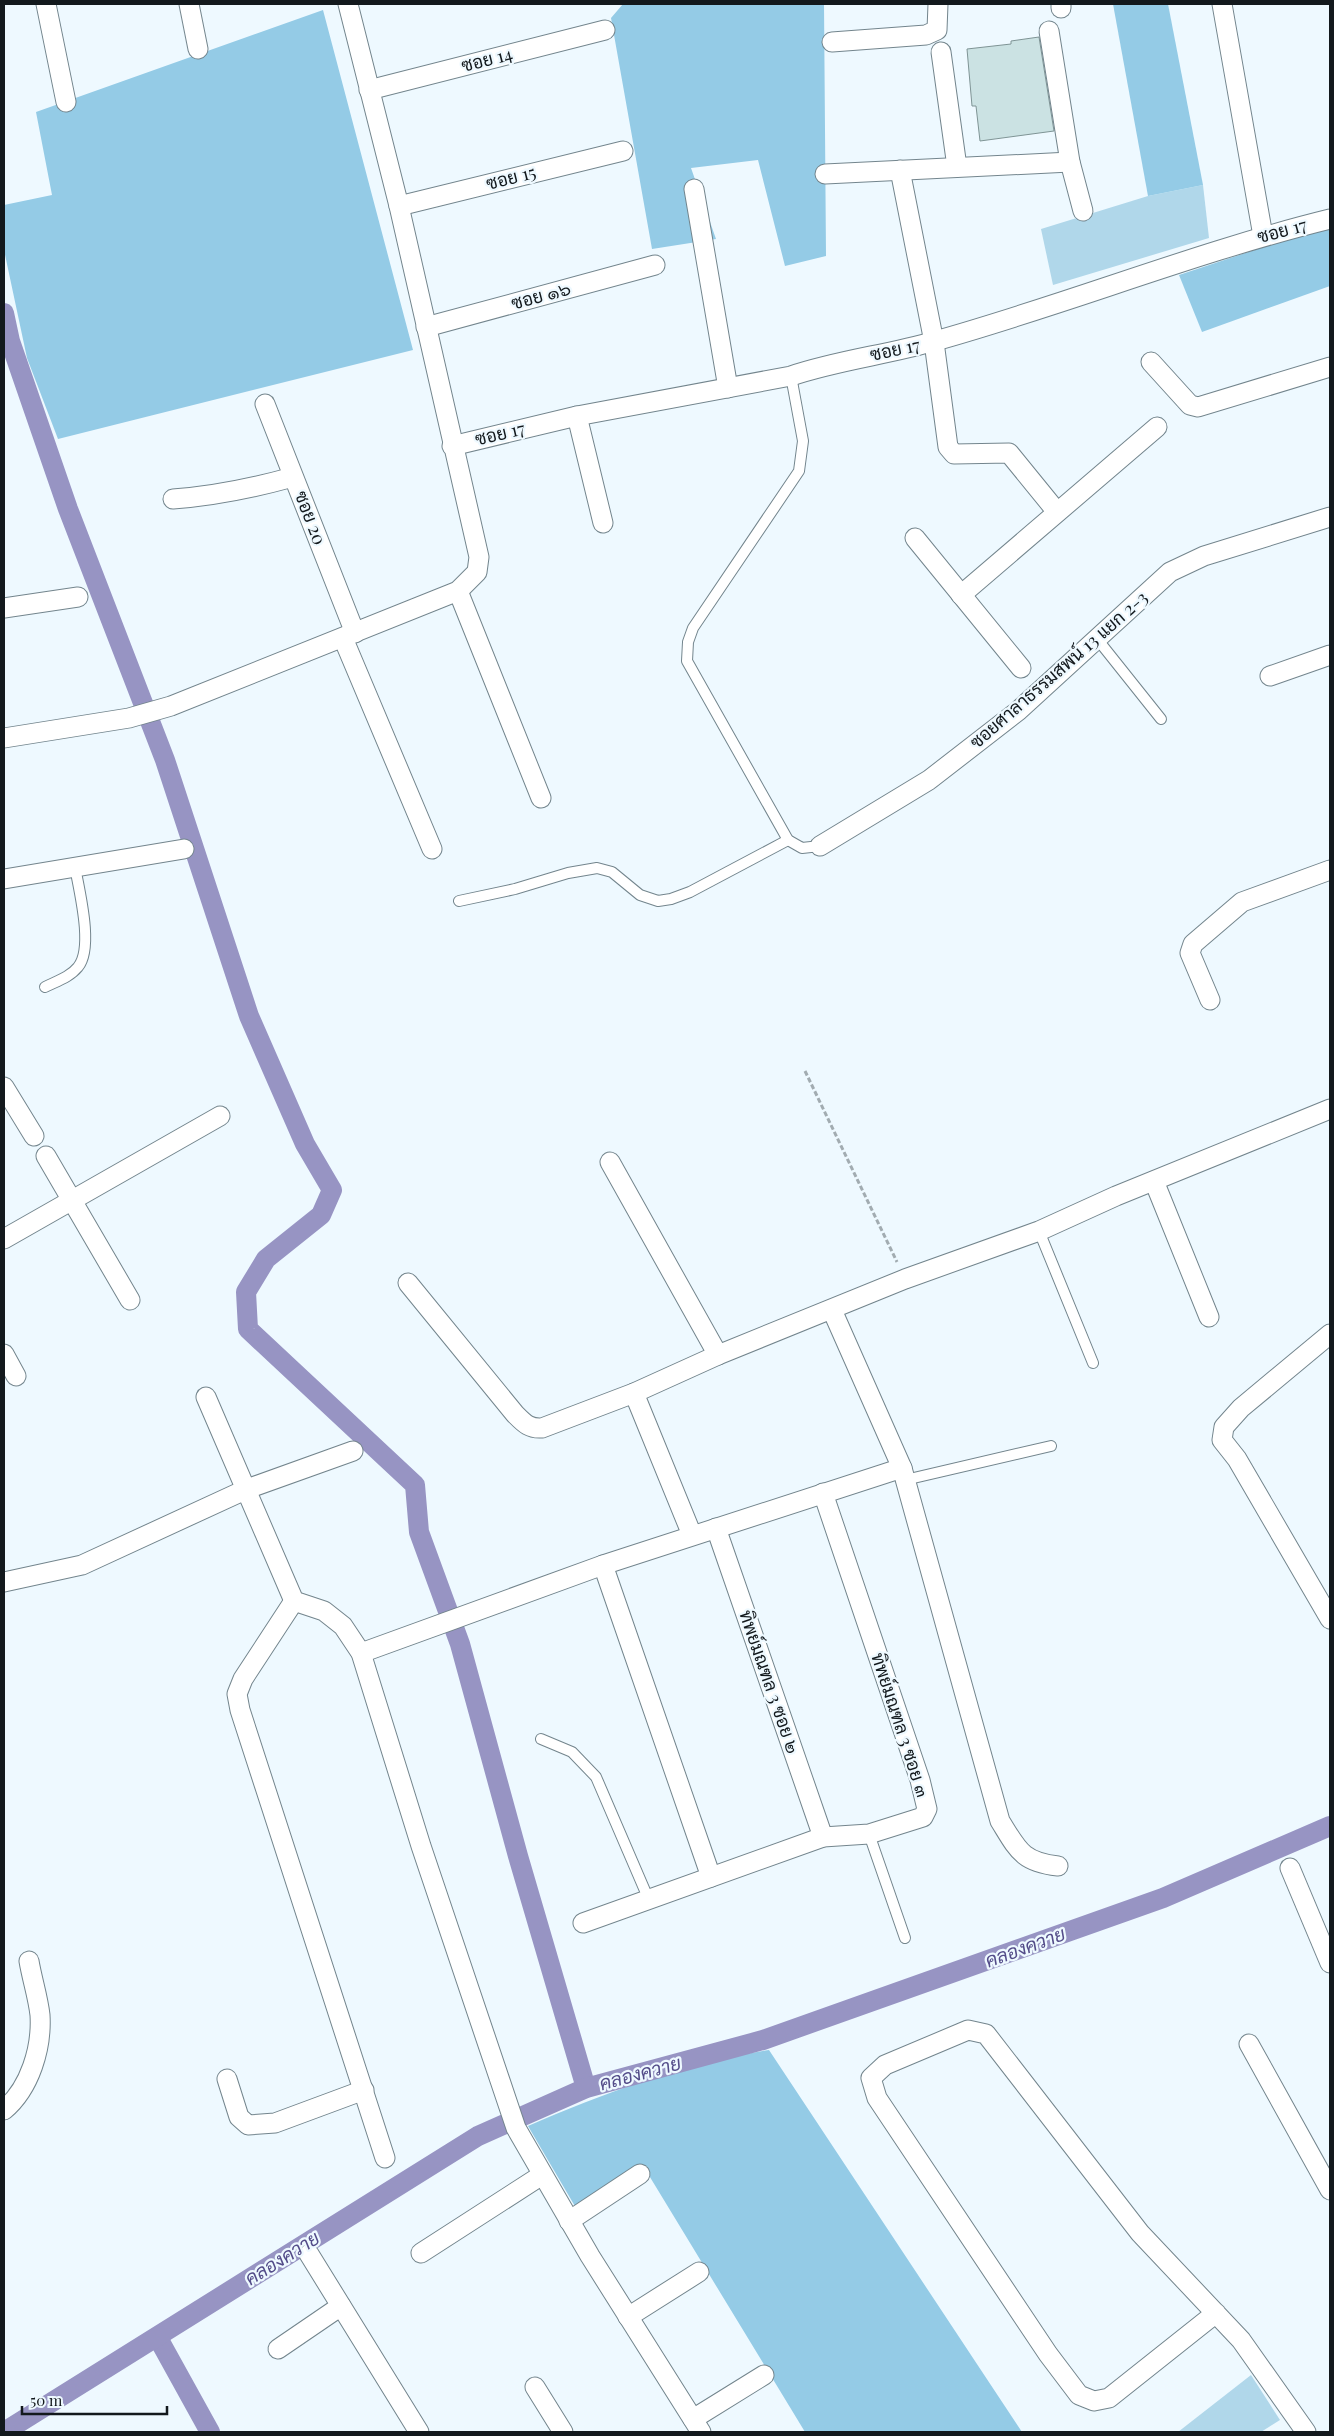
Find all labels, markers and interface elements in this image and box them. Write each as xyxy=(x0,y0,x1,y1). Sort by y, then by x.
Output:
street label: ซอย 14 xyxy=(459,41,515,77)
street label: ซอย 15 xyxy=(483,159,538,195)
street label: ซอย 17 xyxy=(1254,212,1310,248)
street label: ซอย ๑๖ xyxy=(508,276,573,314)
street label: ซอย 17 xyxy=(868,332,923,366)
street label: ซอย 17 xyxy=(473,416,528,450)
street label: ซอย 20 xyxy=(290,487,332,548)
street label: ซอยศาลาธรรมสพน์ 13 แยก 2-3 xyxy=(964,585,1152,753)
street label: ทิพย์มณฑล 3 ซอย ๒ xyxy=(734,1607,806,1757)
street label: ทิพย์มณฑล 3 ซอย ๓ xyxy=(866,1650,936,1800)
water label: คลองควาย xyxy=(981,1920,1068,1973)
water label: คลองควาย xyxy=(596,2049,684,2095)
water label: คลองควาย xyxy=(239,2224,324,2290)
scale bar xyxy=(22,2384,168,2416)
text: 50 m xyxy=(30,2390,63,2410)

